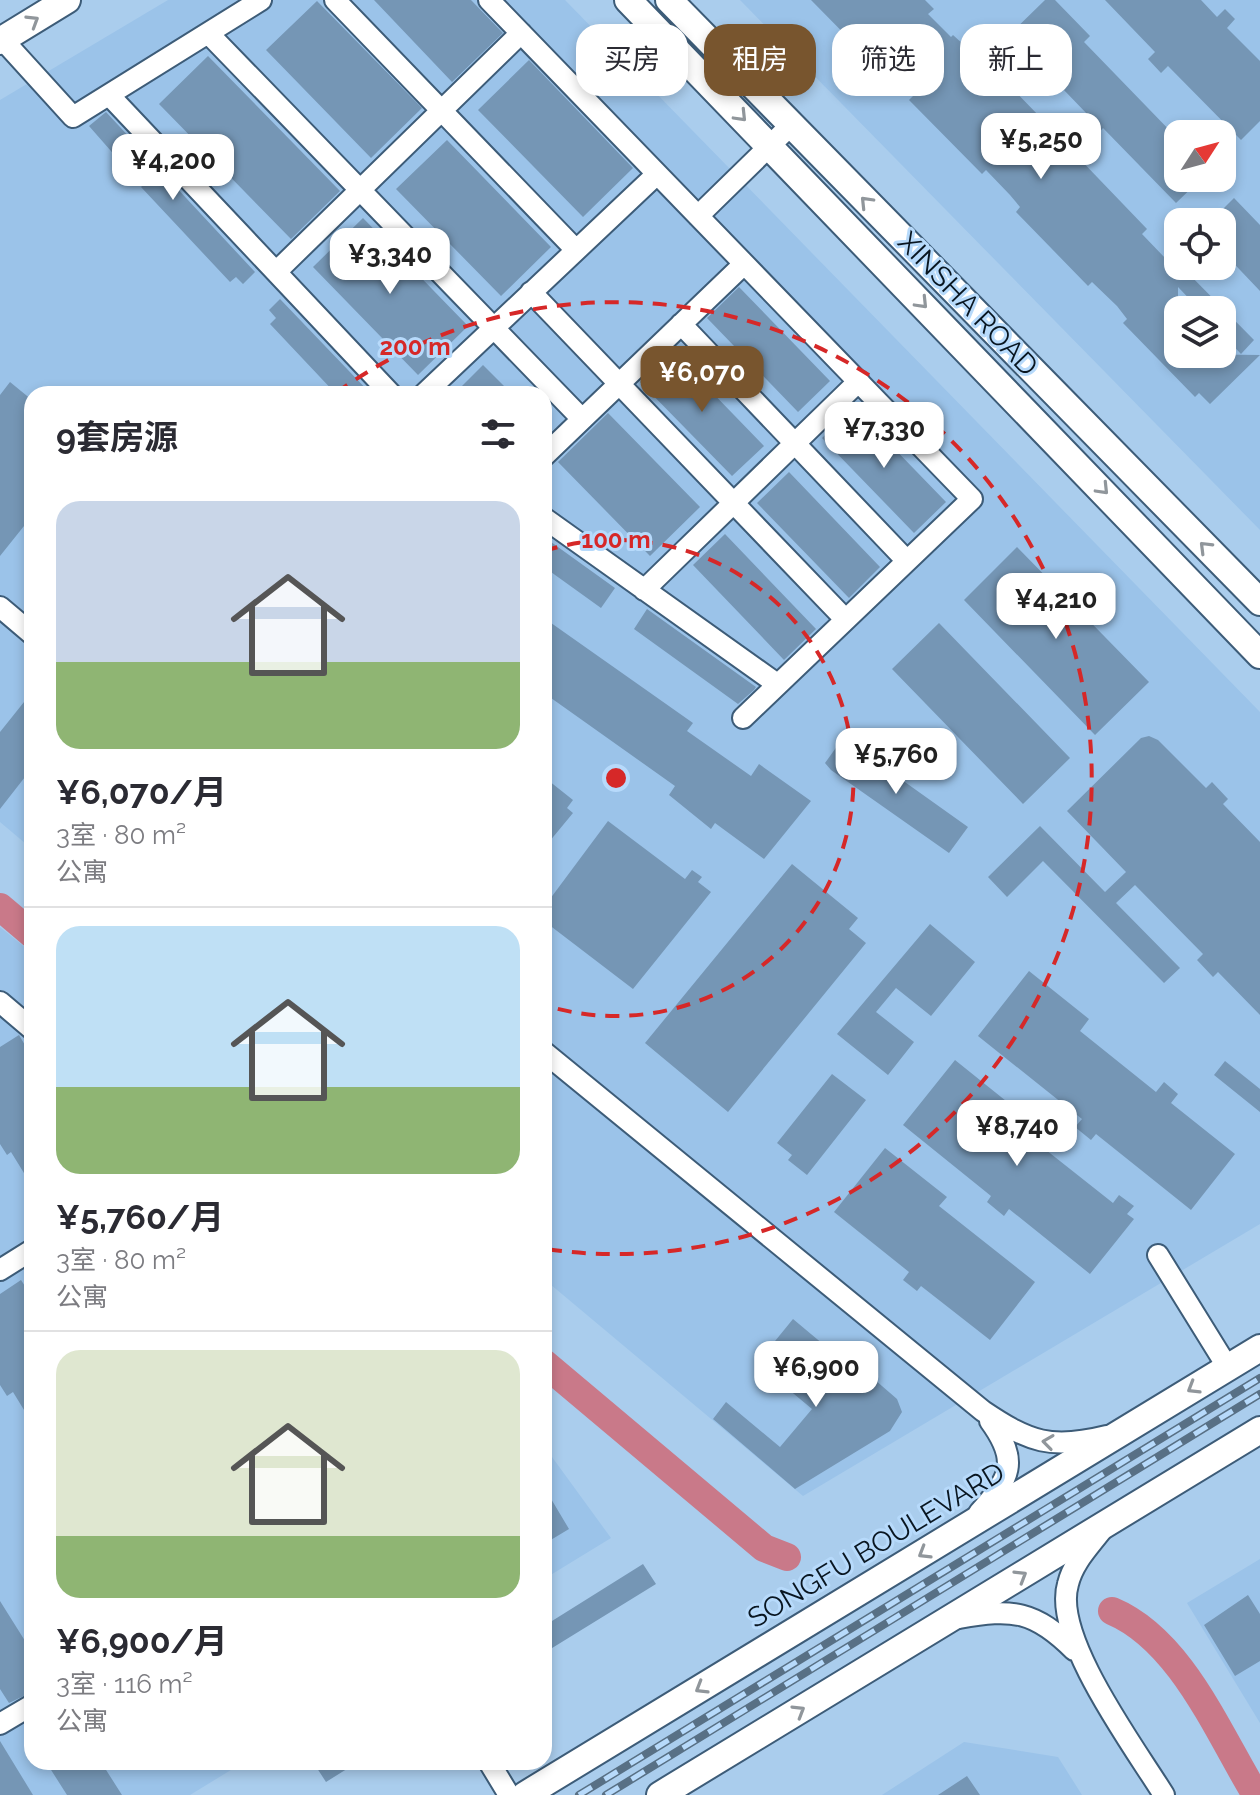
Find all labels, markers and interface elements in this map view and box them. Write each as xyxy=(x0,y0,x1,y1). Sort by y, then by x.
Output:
one-way arrow xyxy=(25,15,39,30)
chip: 买房 xyxy=(576,24,688,96)
chip: 租房 xyxy=(704,24,816,96)
chip: 筛选 xyxy=(832,24,944,96)
chip: 新上 xyxy=(960,24,1072,96)
one-way arrow xyxy=(732,107,746,121)
pin: ¥5,250 xyxy=(976,113,1106,181)
north arrow xyxy=(1164,120,1236,192)
map controls xyxy=(1164,120,1236,368)
text: ¥5,250 xyxy=(999,124,1083,154)
pin: ¥4,200 xyxy=(108,134,238,202)
text: ¥4,200 xyxy=(130,145,216,175)
one-way arrow xyxy=(861,197,875,211)
button: locate xyxy=(1164,208,1236,280)
street label: XINSHA ROAD xyxy=(891,225,1045,383)
pin: ¥3,340 xyxy=(325,228,455,296)
text: ¥3,340 xyxy=(348,239,432,269)
one-way arrow xyxy=(913,294,927,308)
button: layers xyxy=(1164,296,1236,368)
text: 200 m xyxy=(379,332,451,361)
pin: ¥6,070 xyxy=(637,346,767,414)
text: ¥6,070 xyxy=(659,357,745,387)
pin: ¥7,330 xyxy=(819,402,949,470)
icon: filters xyxy=(476,412,520,456)
text: ¥7,330 xyxy=(843,413,925,443)
text: 9套房源 xyxy=(56,417,178,457)
one-way arrow xyxy=(1094,480,1109,494)
text: 100 m xyxy=(581,525,651,554)
one-way arrow xyxy=(1200,542,1214,556)
icon: home xyxy=(216,553,360,697)
pin: ¥4,210 xyxy=(991,573,1121,641)
text: ¥4,210 xyxy=(1015,584,1097,614)
pin: ¥5,760 xyxy=(831,728,961,796)
text: ¥5,760 xyxy=(854,739,938,769)
centre of rings xyxy=(602,764,630,792)
text: ¥6,070/月 xyxy=(56,772,227,812)
text: 3室 · 80 m² xyxy=(56,820,186,850)
text: 公寓 xyxy=(56,857,108,887)
icon: home xyxy=(216,978,360,1122)
pin: ¥8,740 xyxy=(952,1100,1082,1168)
text: ¥8,740 xyxy=(975,1111,1059,1141)
text: ¥5,760/月 xyxy=(56,1197,224,1237)
text: 3室 · 80 m² xyxy=(56,1245,186,1275)
text: 公寓 xyxy=(56,1282,108,1312)
pin: ¥6,900 xyxy=(751,1341,881,1409)
text: ¥6,900 xyxy=(772,1352,860,1382)
one-way arrow xyxy=(1187,1379,1202,1394)
icon: home xyxy=(216,1402,360,1546)
one-way arrow xyxy=(1041,1434,1054,1451)
street label: SONGFU BOULEVARD xyxy=(742,1455,1010,1635)
one-way arrow xyxy=(918,1543,933,1559)
one-way arrow xyxy=(1012,1570,1027,1586)
text: ¥6,900/月 xyxy=(56,1621,228,1661)
text: 3室 · 116 m² xyxy=(56,1669,193,1699)
one-way arrow xyxy=(695,1678,710,1694)
one-way arrow xyxy=(790,1705,805,1721)
text: 公寓 xyxy=(56,1706,108,1736)

